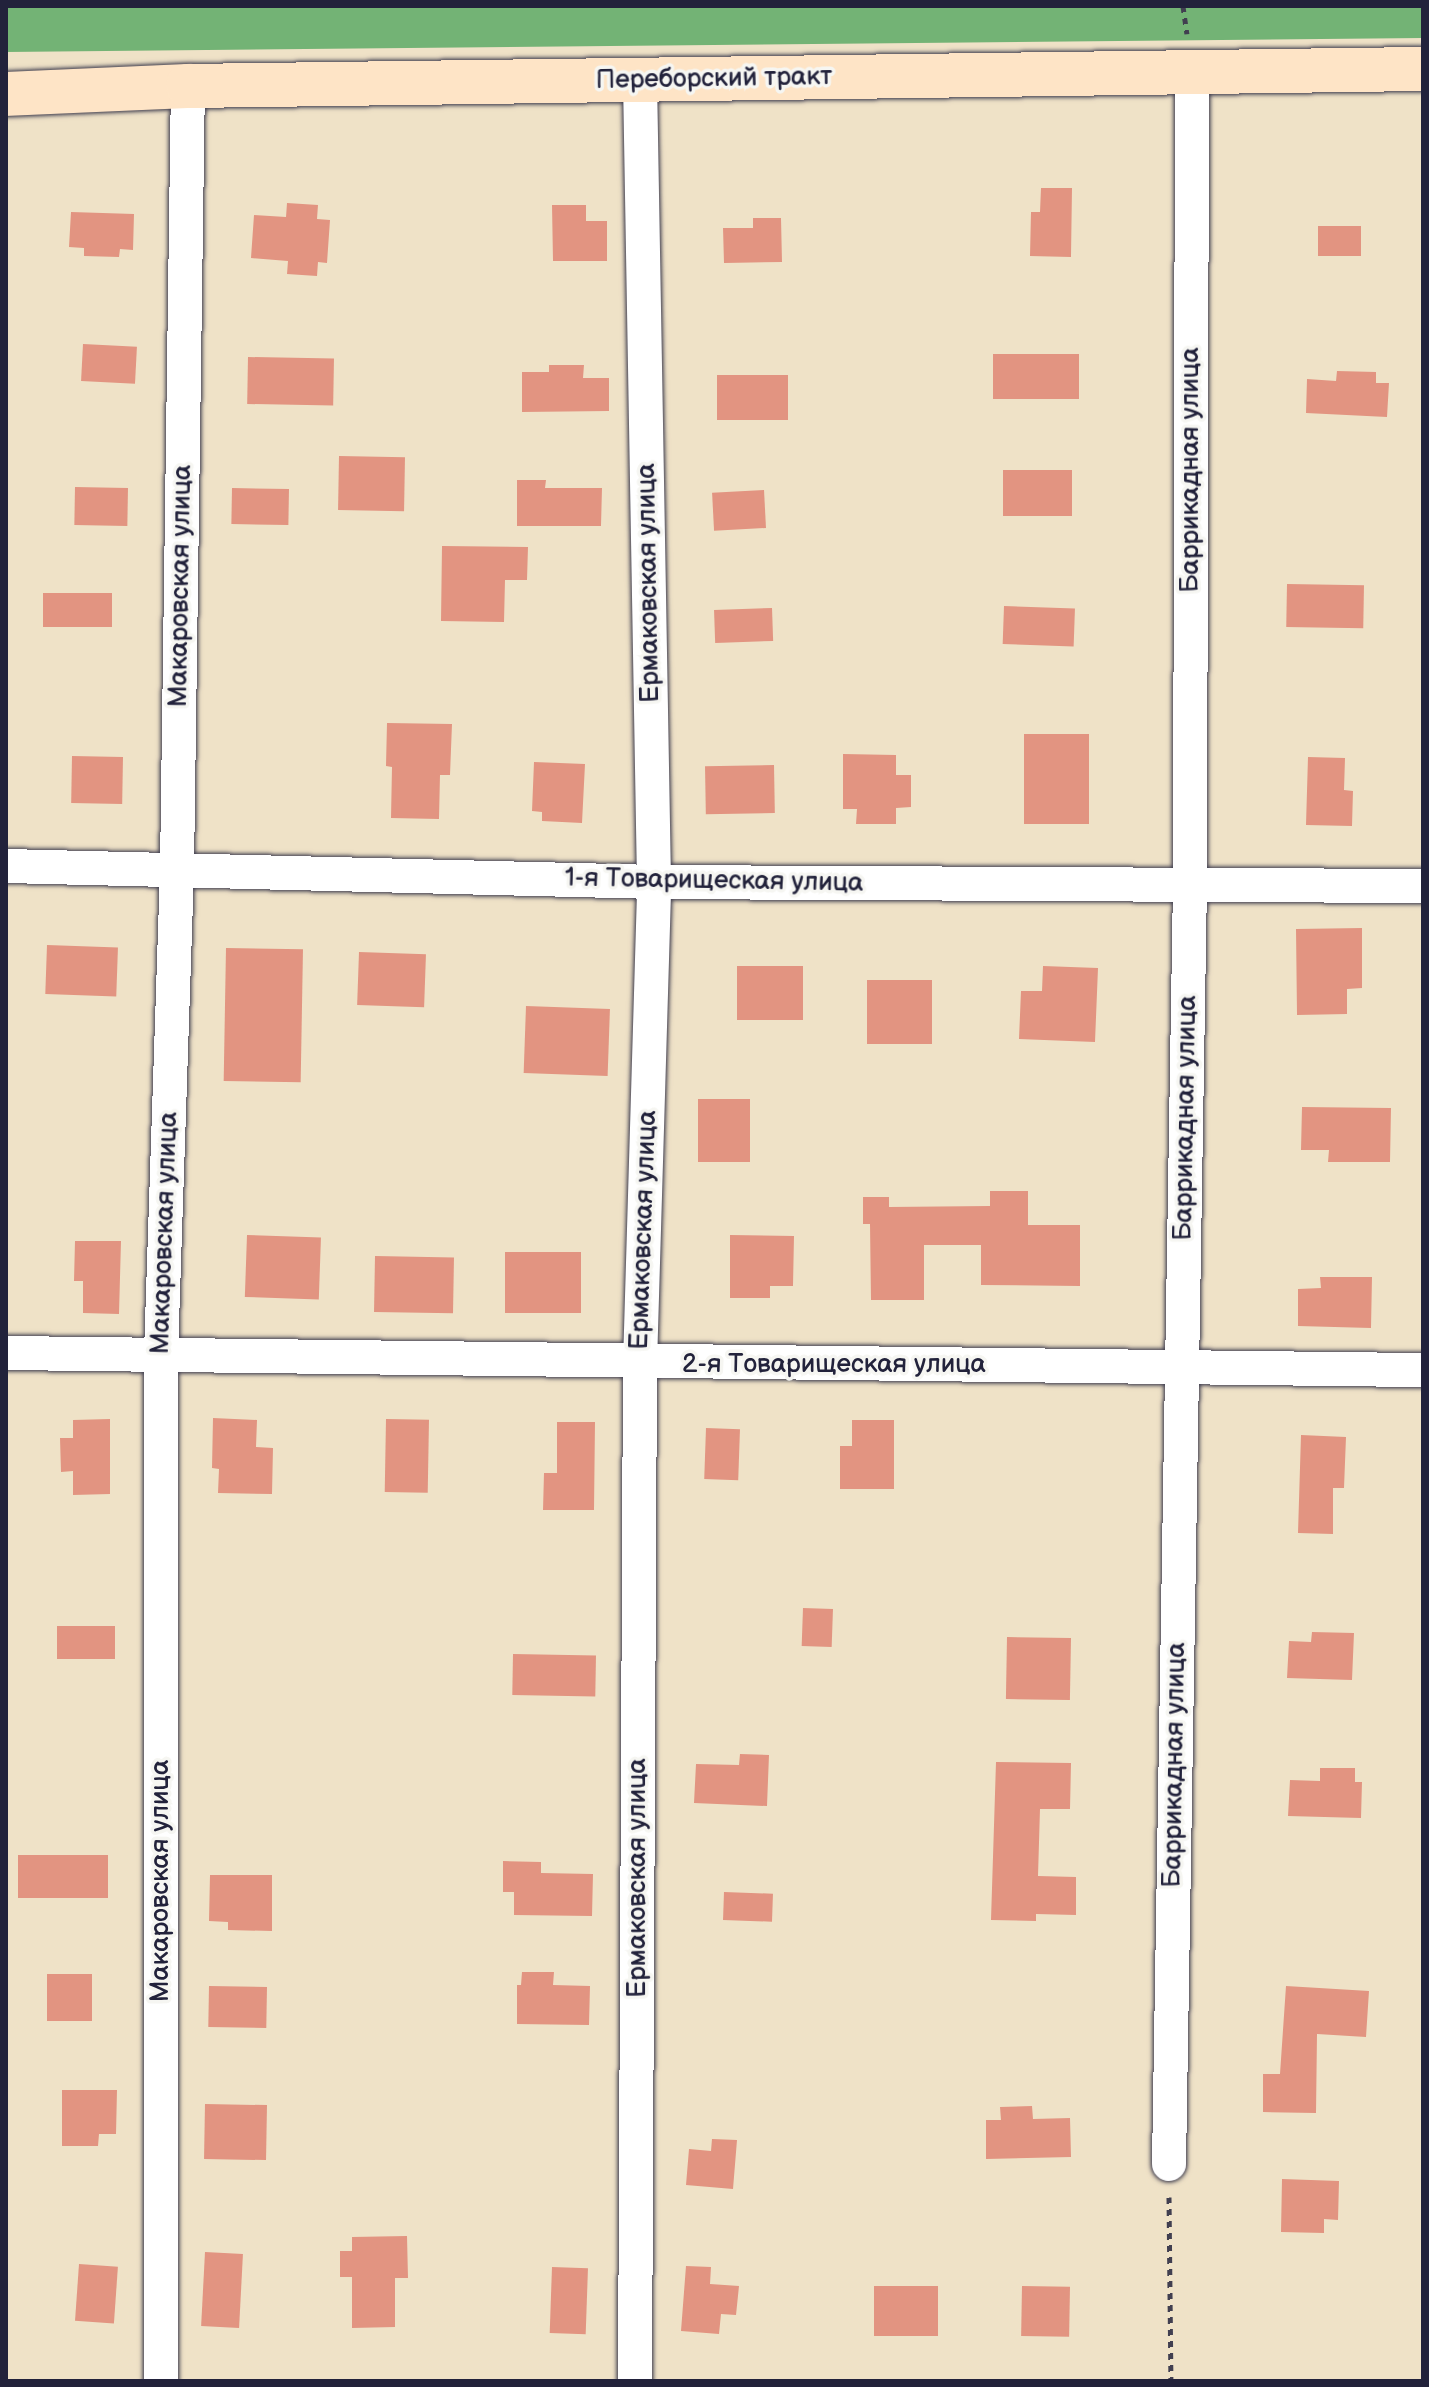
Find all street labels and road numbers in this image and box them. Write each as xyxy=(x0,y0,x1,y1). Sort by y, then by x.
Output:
street label: Переборский тракт xyxy=(595,61,833,97)
street label: Баррикадная улица xyxy=(1175,347,1207,593)
street label: Ермаковская улица xyxy=(631,463,667,703)
street label: Макаровская улица xyxy=(163,464,199,708)
street label: 1-я Товарищеская улица xyxy=(564,863,864,899)
street label: Баррикадная улица xyxy=(1168,995,1204,1241)
street label: Ермаковская улица xyxy=(624,1110,664,1350)
street label: Макаровская улица xyxy=(145,1111,185,1355)
street label: 2-я Товарищеская улица xyxy=(682,1349,986,1381)
street label: Баррикадная улица xyxy=(1157,1642,1193,1888)
street label: Ермаковская улица xyxy=(622,1758,654,1998)
street label: Макаровская улица xyxy=(145,1760,177,2002)

